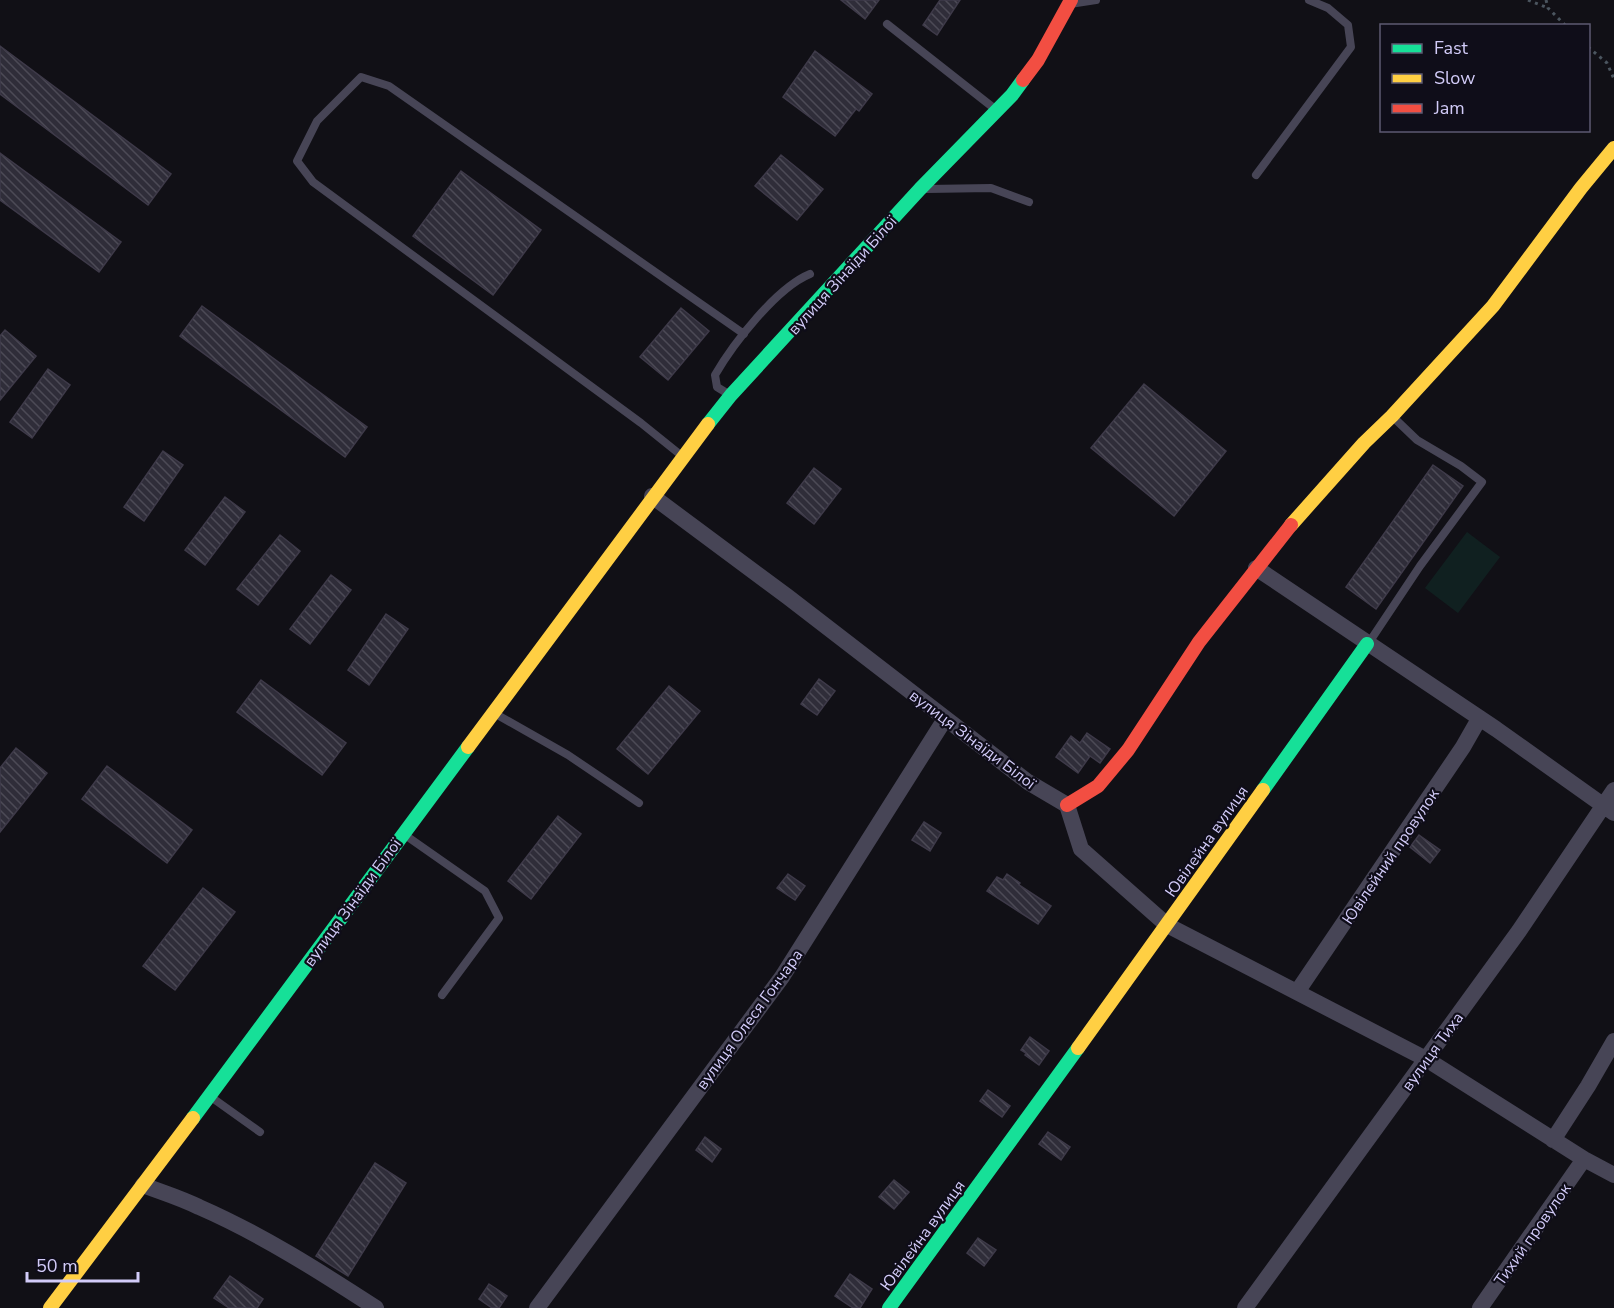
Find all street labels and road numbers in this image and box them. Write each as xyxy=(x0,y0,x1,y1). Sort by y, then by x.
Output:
street label: вулиця Зінаїди Білої xyxy=(783,211,903,340)
street label: вулиця Зінаїди Білої xyxy=(905,685,1041,795)
street label: Ювілейна вулиця xyxy=(1160,781,1254,902)
street label: Ювілейний провулок xyxy=(1337,784,1445,929)
street label: вулиця Зінаїди Білої xyxy=(299,833,407,971)
street label: вулиця Олеся Гончара xyxy=(691,945,808,1094)
street label: вулиця Тиха xyxy=(1397,1008,1469,1095)
street label: Ювілейна вулиця xyxy=(875,1176,970,1295)
street label: Тихий провулок xyxy=(1489,1179,1577,1290)

